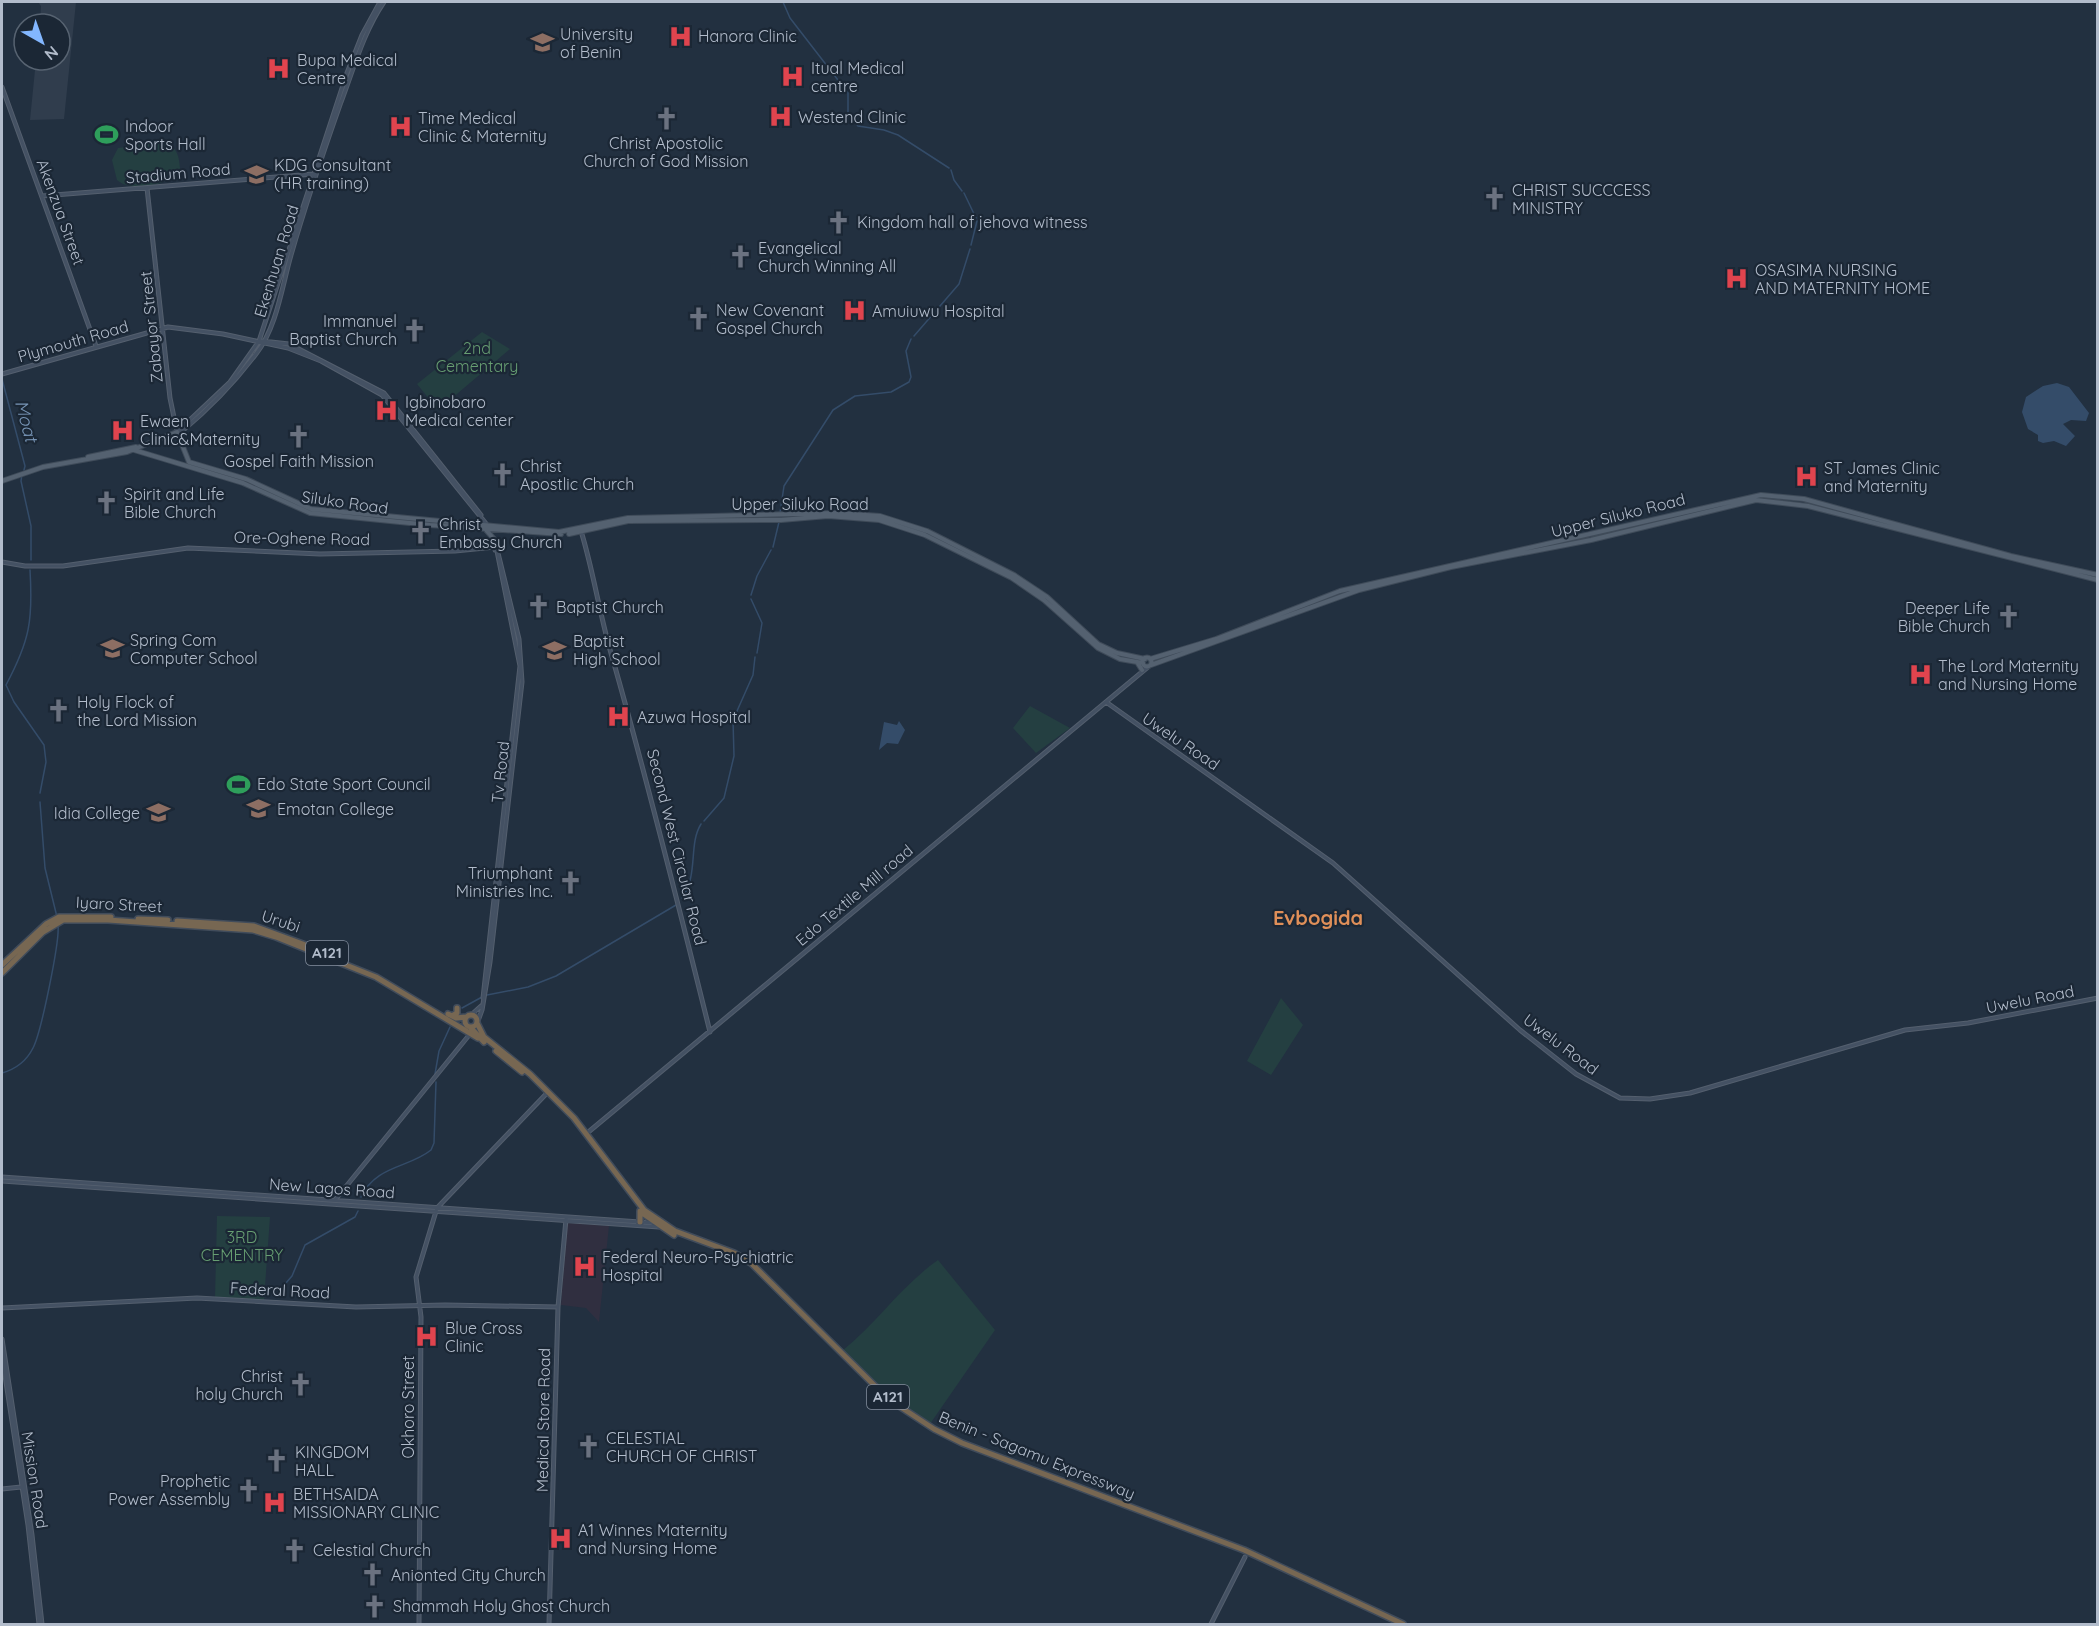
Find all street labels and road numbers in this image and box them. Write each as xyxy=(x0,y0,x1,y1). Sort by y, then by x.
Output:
street label: Akenzua Street xyxy=(33,156,89,268)
street label: Stadium Road xyxy=(125,158,231,188)
street label: Ekenhuan Road xyxy=(249,202,303,320)
street label: Zabayor Street xyxy=(135,270,167,384)
street label: Plymouth Road xyxy=(15,316,131,366)
street label: Siluko Road xyxy=(301,486,389,518)
street label: Upper Siluko Road xyxy=(1549,489,1687,541)
street label: Upper Siluko Road xyxy=(731,494,869,514)
street label: Ore-Oghene Road xyxy=(234,527,370,549)
street label: Uwelu Road xyxy=(1138,708,1224,774)
street label: Tv Road xyxy=(487,740,513,804)
street label: Second West Circular Road xyxy=(643,747,711,947)
street label: Edo Textile Mill road xyxy=(791,840,917,950)
street label: Iyaro Street xyxy=(75,892,163,916)
street label: Urubi xyxy=(259,905,303,937)
road number: A121 xyxy=(306,941,348,965)
street label: Uwelu Road xyxy=(1984,981,2076,1017)
street label: Uwelu Road xyxy=(1519,1009,1603,1079)
street label: New Lagos Road xyxy=(268,1174,396,1202)
street label: Federal Road xyxy=(230,1277,330,1303)
street label: Medical Store Road xyxy=(532,1348,554,1492)
street label: Okhoro Street xyxy=(398,1355,418,1459)
road number: A121 xyxy=(867,1385,909,1409)
street label: Benin - Sagamu Expressway xyxy=(936,1406,1138,1504)
street label: Mission Road xyxy=(17,1430,53,1530)

